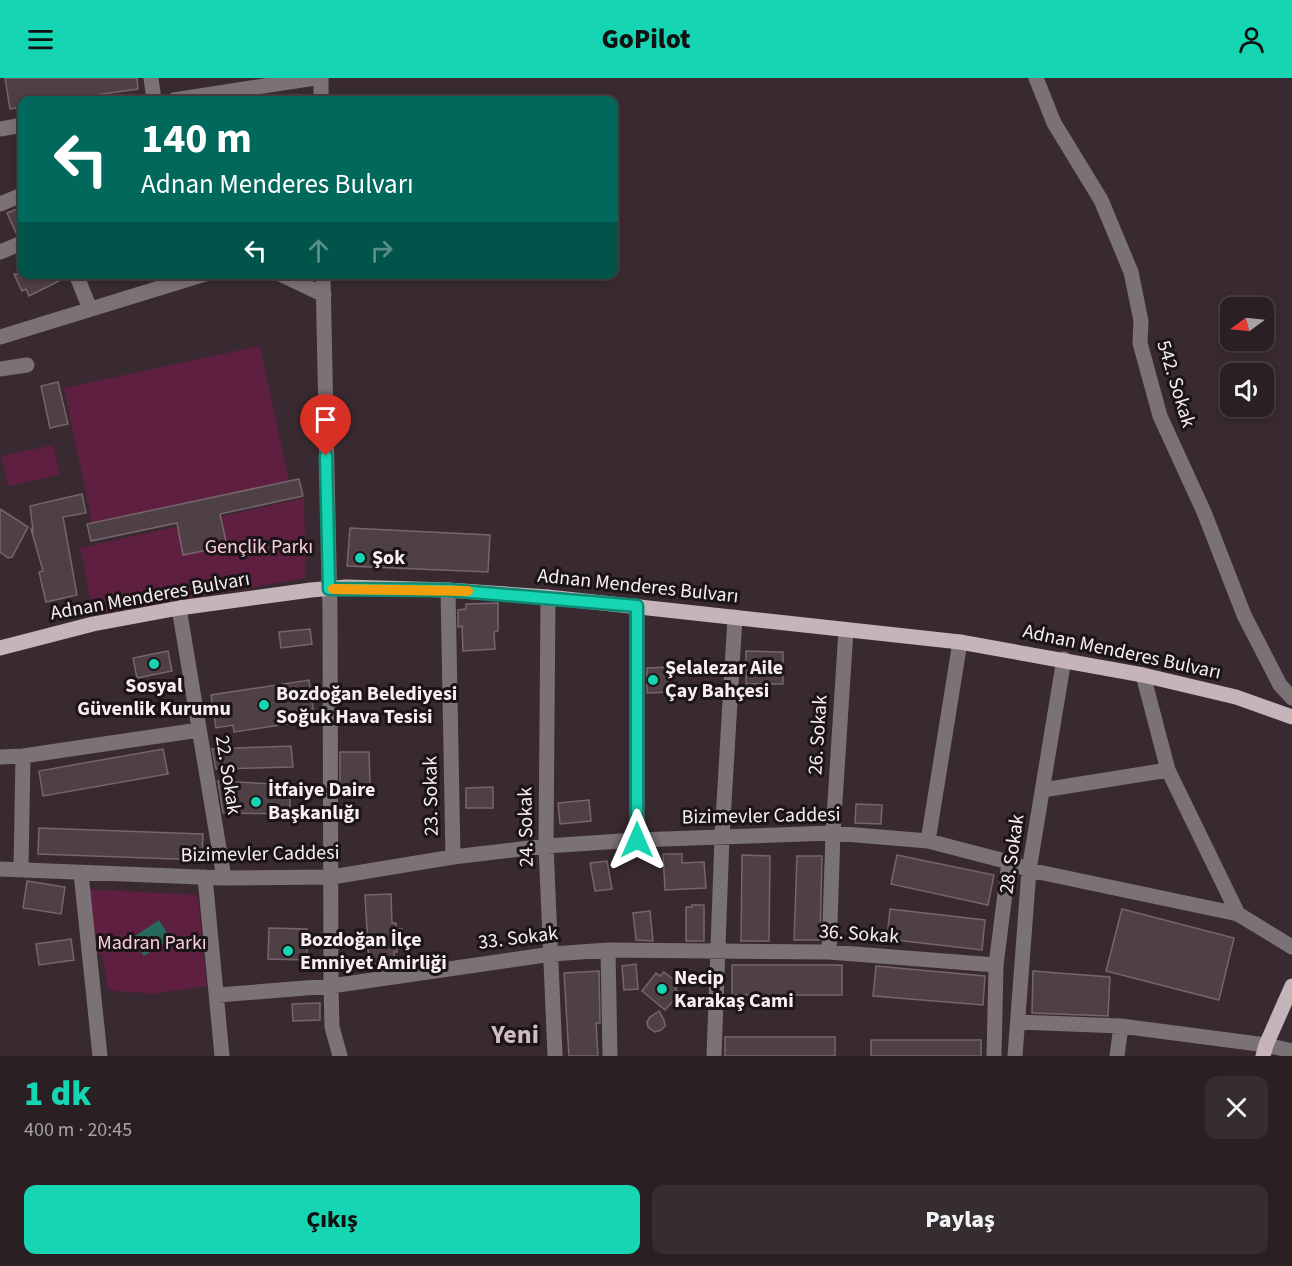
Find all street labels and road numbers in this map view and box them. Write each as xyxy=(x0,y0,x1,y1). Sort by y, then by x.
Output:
street label: 542. Sokak xyxy=(1149,337,1203,431)
street label: Adnan Menderes Bulvarı xyxy=(536,562,740,610)
street label: Adnan Menderes Bulvarı xyxy=(48,565,252,627)
street label: Adnan Menderes Bulvarı xyxy=(1020,617,1224,687)
street label: 26. Sokak xyxy=(801,694,835,776)
street label: 22. Sokak xyxy=(208,733,248,817)
street label: 23. Sokak xyxy=(416,756,446,836)
street label: 24. Sokak xyxy=(511,787,541,867)
street label: Bizimevler Caddesi xyxy=(681,801,841,831)
street label: 28. Sokak xyxy=(993,812,1031,896)
street label: Bizimevler Caddesi xyxy=(180,839,340,869)
street label: 36. Sokak xyxy=(818,917,900,951)
street label: 33. Sokak xyxy=(477,919,560,957)

